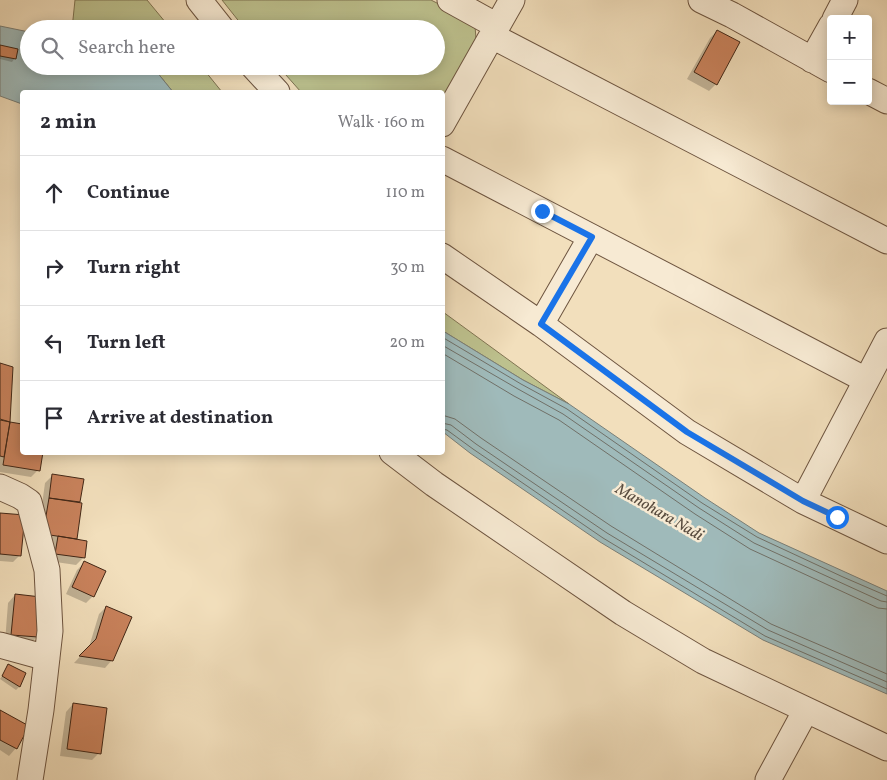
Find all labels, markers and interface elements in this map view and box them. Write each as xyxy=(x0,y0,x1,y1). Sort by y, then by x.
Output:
map controls xyxy=(827,15,872,105)
button: + xyxy=(827,15,872,60)
search box xyxy=(20,20,445,75)
icon: search xyxy=(38,34,66,62)
text: Search here xyxy=(78,35,175,61)
button: − xyxy=(827,60,872,105)
text: 2 min xyxy=(40,108,97,137)
text: Walk · 160 m xyxy=(338,112,425,134)
icon: ahead xyxy=(40,179,68,207)
text: Continue xyxy=(87,180,170,206)
text: 110 m xyxy=(386,182,425,204)
route end xyxy=(531,200,554,223)
icon: right xyxy=(40,254,68,282)
text: Turn right xyxy=(87,255,180,281)
text: 30 m xyxy=(390,257,425,279)
icon: left xyxy=(40,329,68,357)
text: Turn left xyxy=(87,330,166,356)
text: 20 m xyxy=(390,332,425,354)
icon: arrive xyxy=(40,404,68,432)
text: Arrive at destination xyxy=(87,405,273,431)
water label: Manohara Nadi xyxy=(610,478,708,547)
route start xyxy=(826,506,849,529)

